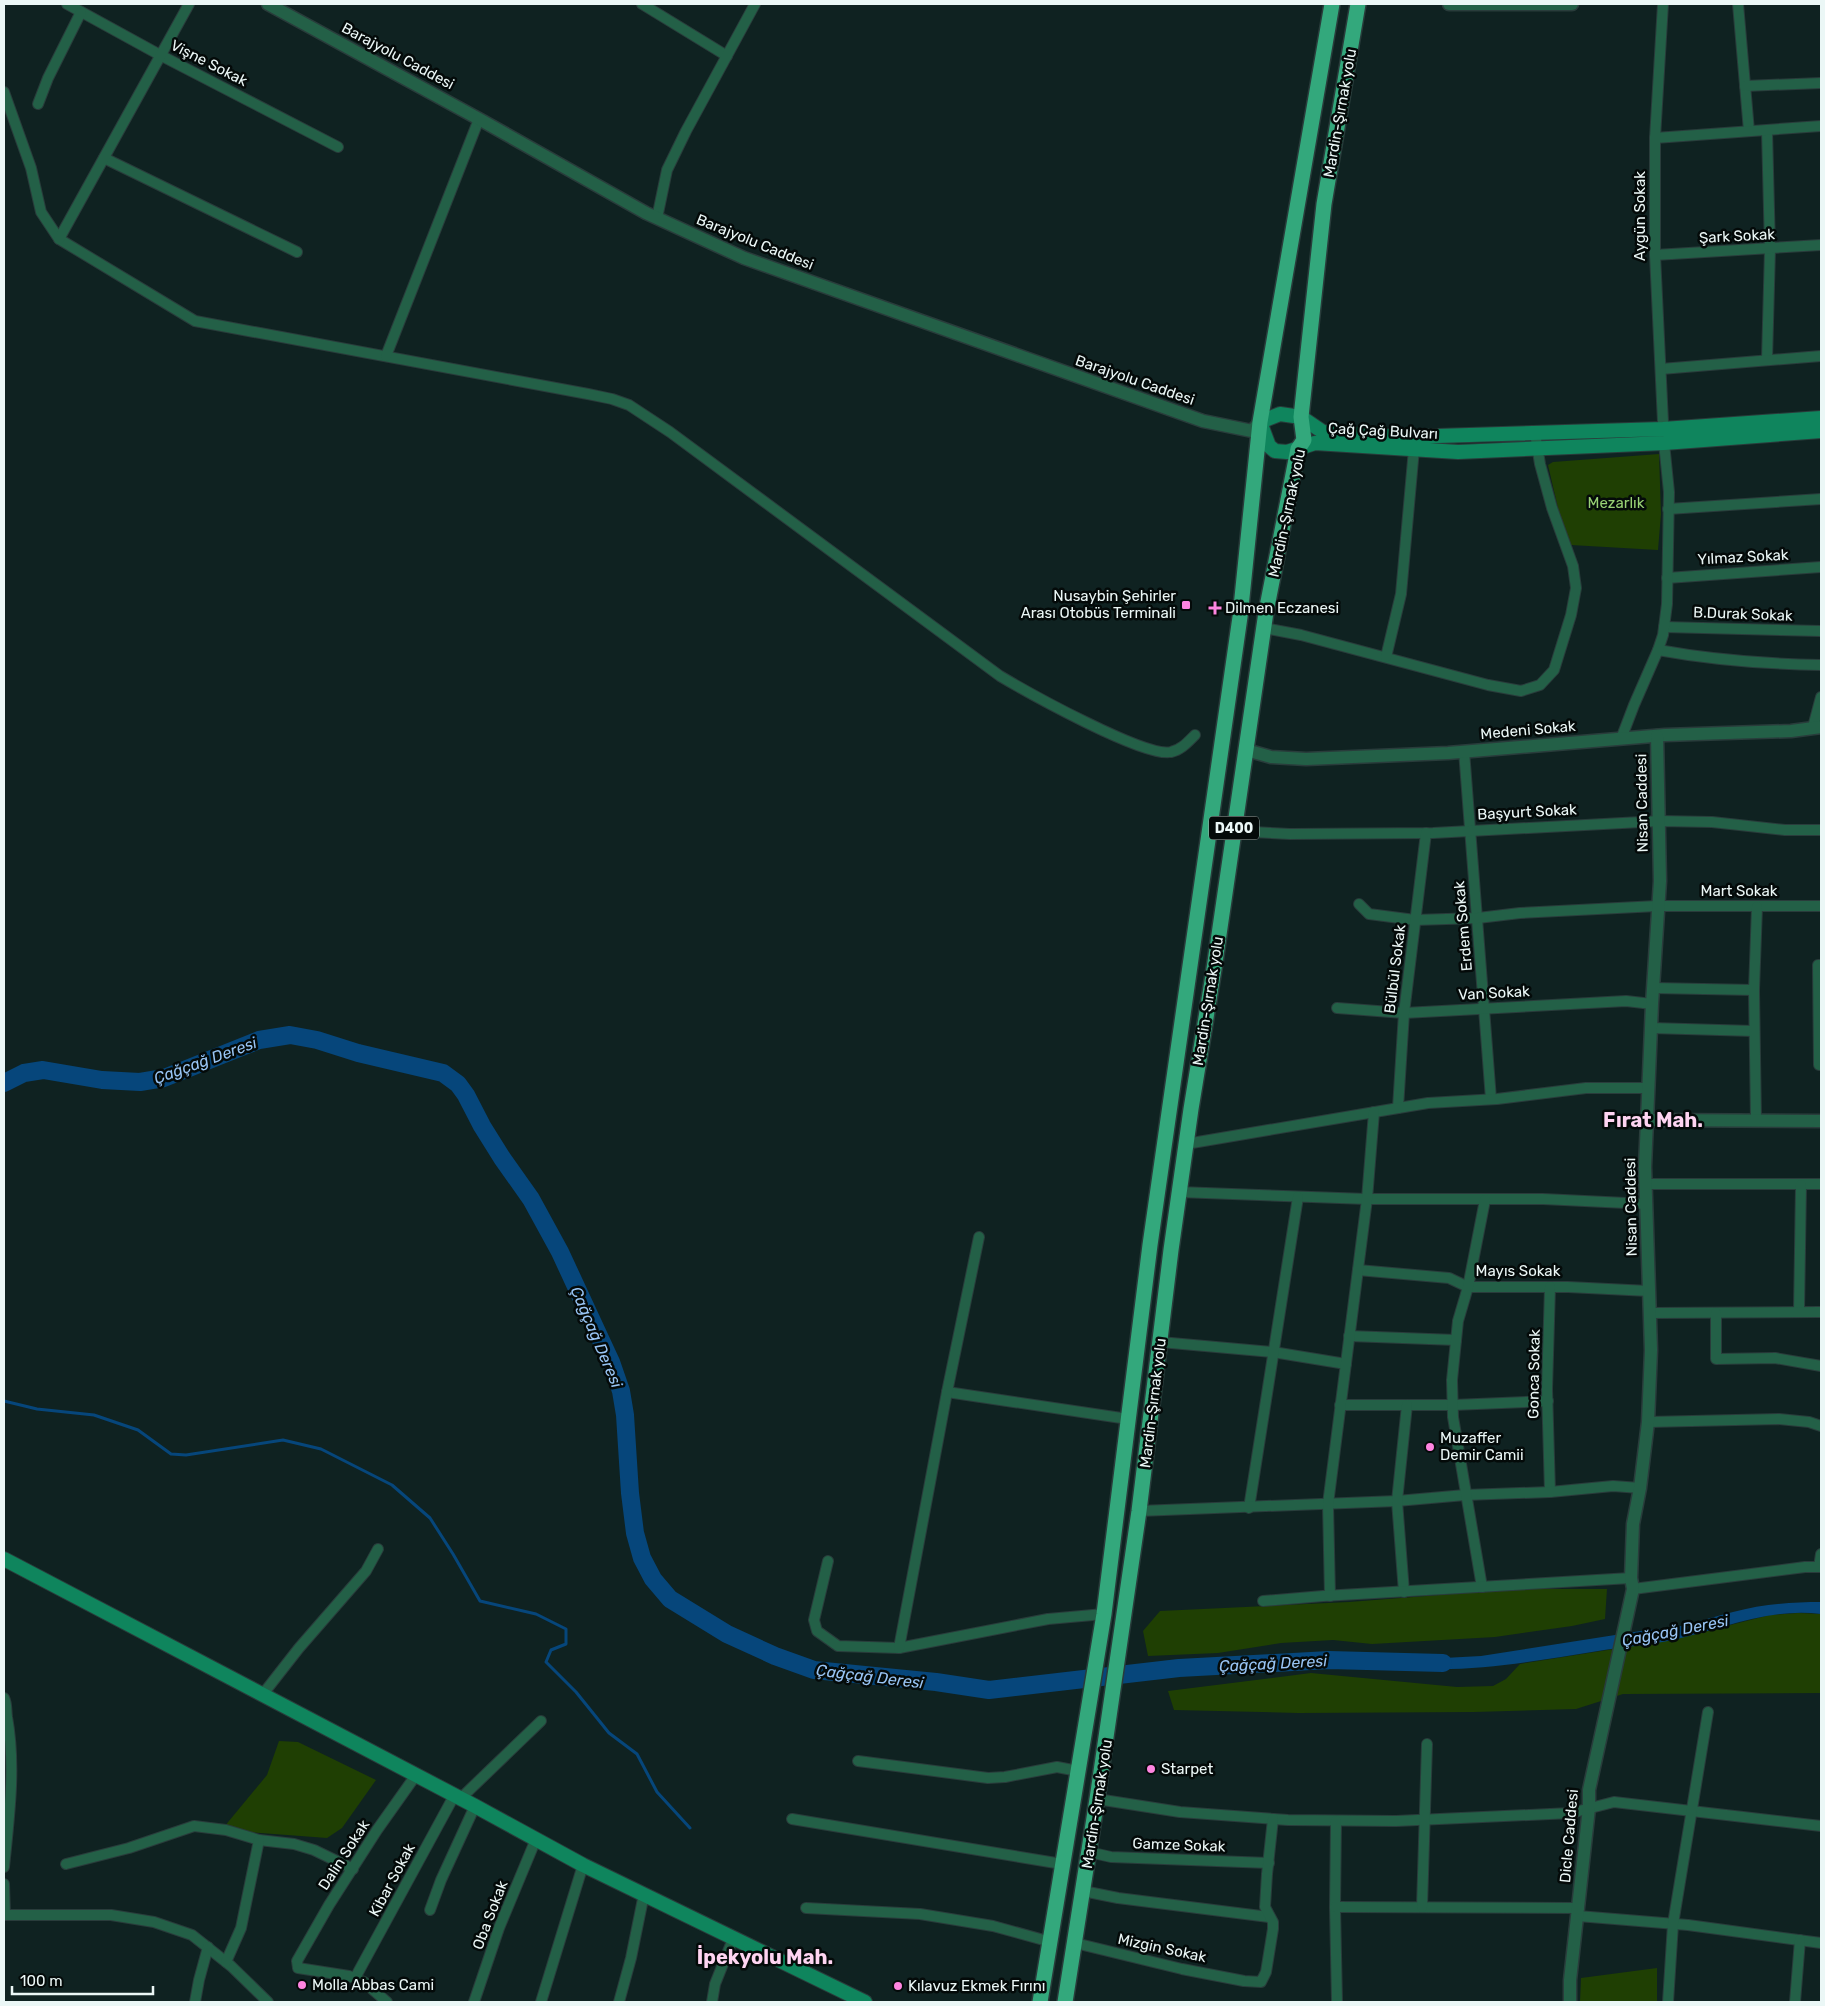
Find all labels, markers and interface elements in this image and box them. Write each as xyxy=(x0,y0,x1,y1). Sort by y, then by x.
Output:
street label: Barajyolu Caddesi xyxy=(339,19,457,93)
street label: Vişne Sokak xyxy=(168,36,251,90)
street label: Mardin-Şırnak yolu xyxy=(1320,47,1360,179)
street label: Aygün Sokak xyxy=(1631,171,1649,261)
street label: Barajyolu Caddesi xyxy=(694,210,816,274)
street label: Şark Sokak xyxy=(1699,225,1776,247)
street label: Barajyolu Caddesi xyxy=(1073,351,1197,409)
street label: Çağ Çağ Bulvarı xyxy=(1328,419,1438,443)
street label: Mardin-Şırnak yolu xyxy=(1265,447,1309,579)
park label: Mezarlık xyxy=(1588,494,1645,512)
street label: Yılmaz Sokak xyxy=(1697,546,1789,568)
place label: Nusaybin Şehirler Arası Otobüs Terminali xyxy=(1021,587,1176,622)
marker: Nusaybin Şehirler Arası Otobüs Terminali xyxy=(1180,599,1192,611)
place label: Dilmen Eczanesi xyxy=(1225,599,1339,617)
marker: Dilmen Eczanesi xyxy=(1209,602,1221,614)
street label: B.Durak Sokak xyxy=(1693,603,1793,625)
street label: Medeni Sokak xyxy=(1480,717,1577,743)
street label: Nisan Caddesi xyxy=(1632,754,1652,852)
street label: Başyurt Sokak xyxy=(1477,800,1578,824)
road number: D400 xyxy=(1209,816,1259,840)
street label: Erdem Sokak xyxy=(1450,880,1476,972)
street label: Mart Sokak xyxy=(1701,882,1778,900)
street label: Bülbül Sokak xyxy=(1381,923,1409,1015)
street label: Mardin-Şırnak yolu xyxy=(1189,935,1227,1067)
street label: Van Sokak xyxy=(1458,982,1530,1004)
water label: Çağçağ Deresi xyxy=(151,1033,260,1088)
district label: Fırat Mah. xyxy=(1603,1108,1703,1132)
street label: Nisan Caddesi xyxy=(1621,1158,1641,1256)
street label: Mayıs Sokak xyxy=(1476,1262,1561,1280)
water label: Çağçağ Deresi xyxy=(567,1284,627,1392)
street label: Gonca Sokak xyxy=(1524,1329,1544,1419)
street label: Mardin-Şırnak yolu xyxy=(1136,1337,1170,1469)
place label: Muzaffer Demir Camii xyxy=(1440,1429,1524,1464)
marker: Muzaffer Demir Camii xyxy=(1424,1441,1436,1453)
water label: Çağçağ Deresi xyxy=(1620,1611,1731,1650)
water label: Çağçağ Deresi xyxy=(1219,1651,1329,1676)
water label: Çağçağ Deresi xyxy=(815,1660,926,1693)
street label: Mardin-Şırnak yolu xyxy=(1078,1738,1116,1870)
place label: Starpet xyxy=(1161,1760,1213,1778)
marker: Starpet xyxy=(1145,1763,1157,1775)
street label: Dicle Caddesi xyxy=(1556,1789,1582,1883)
street label: Dalin Sokak xyxy=(315,1816,374,1894)
street label: Gamze Sokak xyxy=(1132,1834,1226,1856)
street label: Kibar Sokak xyxy=(365,1840,419,1920)
street label: Oba Sokak xyxy=(469,1878,511,1952)
street label: Mizgin Sokak xyxy=(1116,1930,1208,1966)
district label: İpekyolu Mah. xyxy=(697,1945,833,1969)
scale bar xyxy=(12,1964,154,1996)
text: 100 m xyxy=(20,1972,62,1990)
place label: Molla Abbas Cami xyxy=(312,1976,434,1994)
place label: Kılavuz Ekmek Fırını xyxy=(908,1977,1045,1995)
marker: Molla Abbas Cami xyxy=(296,1979,308,1991)
marker: Kılavuz Ekmek Fırını xyxy=(892,1980,904,1992)

